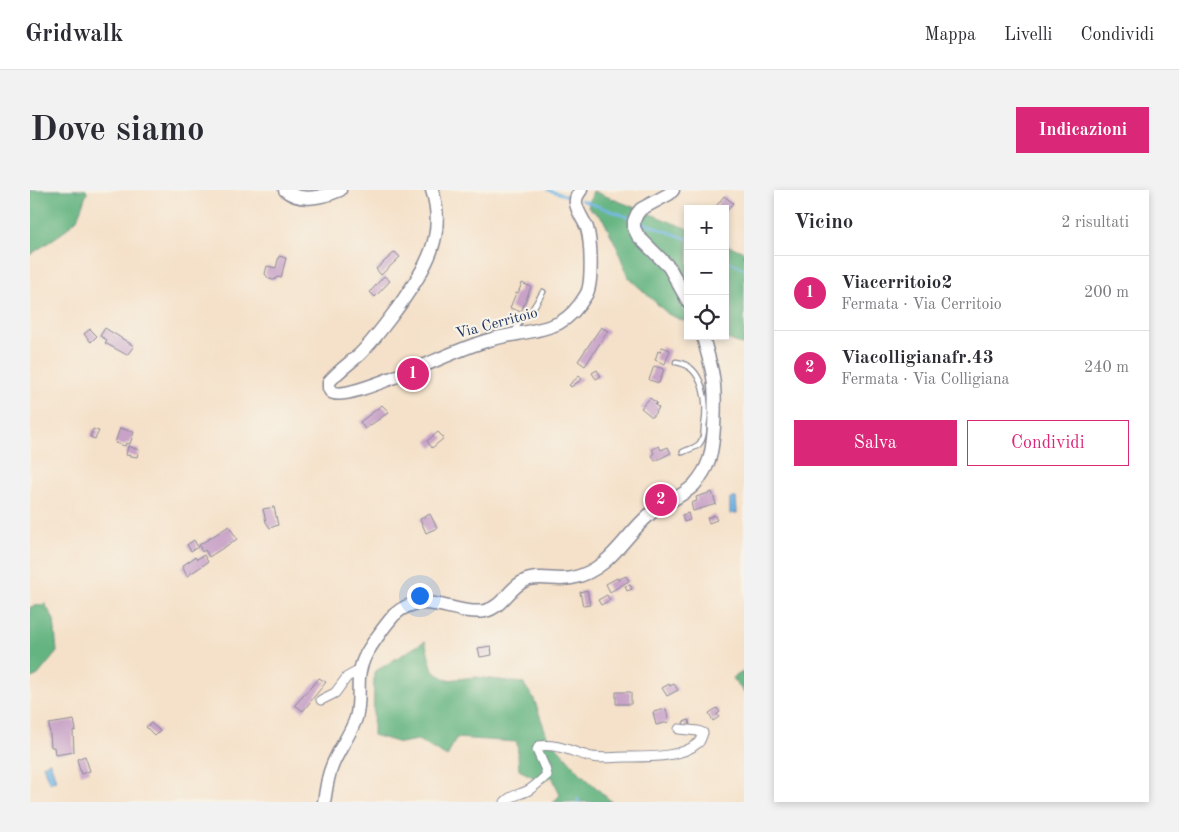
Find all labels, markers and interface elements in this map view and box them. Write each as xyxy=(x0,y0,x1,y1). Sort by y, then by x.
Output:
text: Gridwalk xyxy=(25,23,123,47)
text: Mappa xyxy=(924,26,976,44)
text: Livelli xyxy=(1004,26,1052,44)
text: Condividi xyxy=(1080,26,1154,44)
button: Indicazioni xyxy=(1016,107,1149,153)
text: Dove siamo xyxy=(30,113,205,148)
map controls xyxy=(684,205,729,340)
button: + xyxy=(684,205,729,250)
text: Vicino xyxy=(794,212,853,233)
text: 2 risultati xyxy=(1061,215,1129,231)
button: − xyxy=(684,250,729,295)
text: Viacerritoio2 xyxy=(841,274,952,293)
text: 1 xyxy=(805,285,815,301)
text: 200 m xyxy=(1084,285,1129,301)
button: locate xyxy=(684,295,729,340)
text: Fermata · Via Cerritoio xyxy=(841,297,1002,313)
street label: Via Cerritoio xyxy=(454,306,540,342)
text: Viacolligianafr.43 xyxy=(841,349,994,368)
pin: 1 xyxy=(397,355,429,393)
text: 2 xyxy=(805,360,815,376)
text: 240 m xyxy=(1084,360,1129,376)
text: Fermata · Via Colligiana xyxy=(841,372,1010,388)
button: Salva xyxy=(794,420,957,466)
button: Condividi xyxy=(967,420,1129,466)
pin: 2 xyxy=(645,481,677,519)
your location xyxy=(407,583,433,609)

